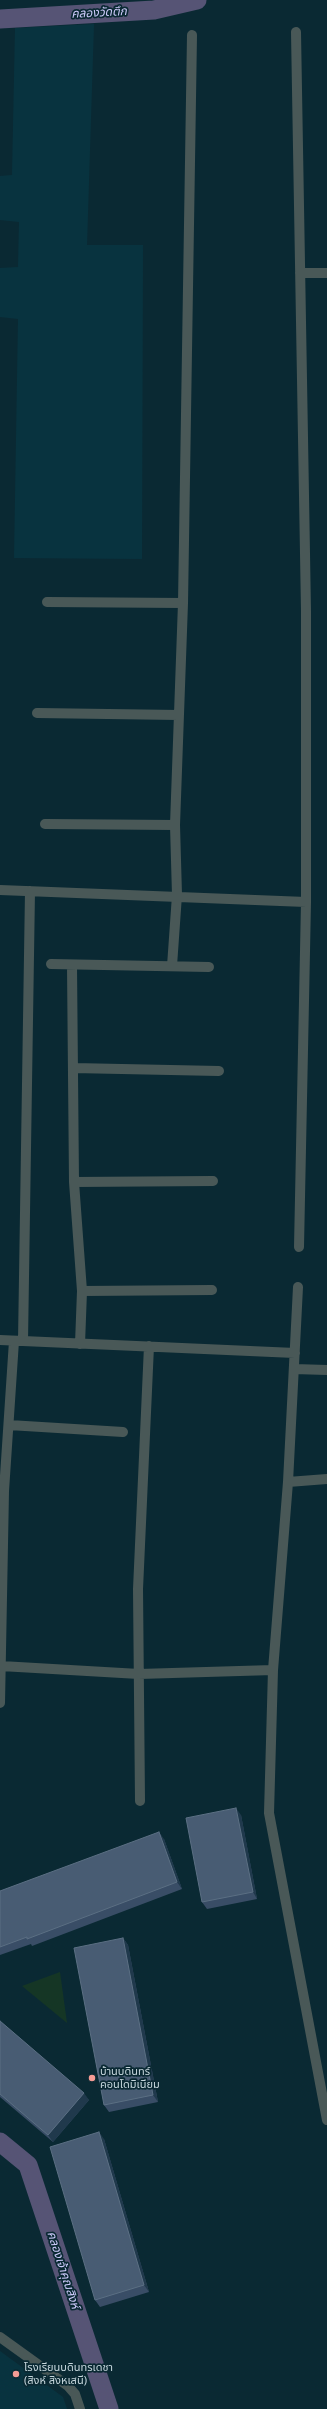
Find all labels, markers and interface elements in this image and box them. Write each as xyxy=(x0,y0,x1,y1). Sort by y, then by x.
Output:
water label: คลองวัดตึก xyxy=(71,4,127,22)
place label: บ้านบดินทร์ คอนโดมิเนียม xyxy=(100,2065,160,2091)
marker: บ้านบดินทร์ คอนโดมิเนียม xyxy=(87,2073,97,2083)
water label: คลองเจ้าคุณสิงห์ xyxy=(44,2229,82,2311)
place label: โรงเรียนบดินทรเดชา (สิงห์ สิงหเสนี) xyxy=(24,2361,113,2387)
marker: โรงเรียนบดินทรเดชา (สิงห์ สิงหเสนี) xyxy=(11,2369,21,2379)

